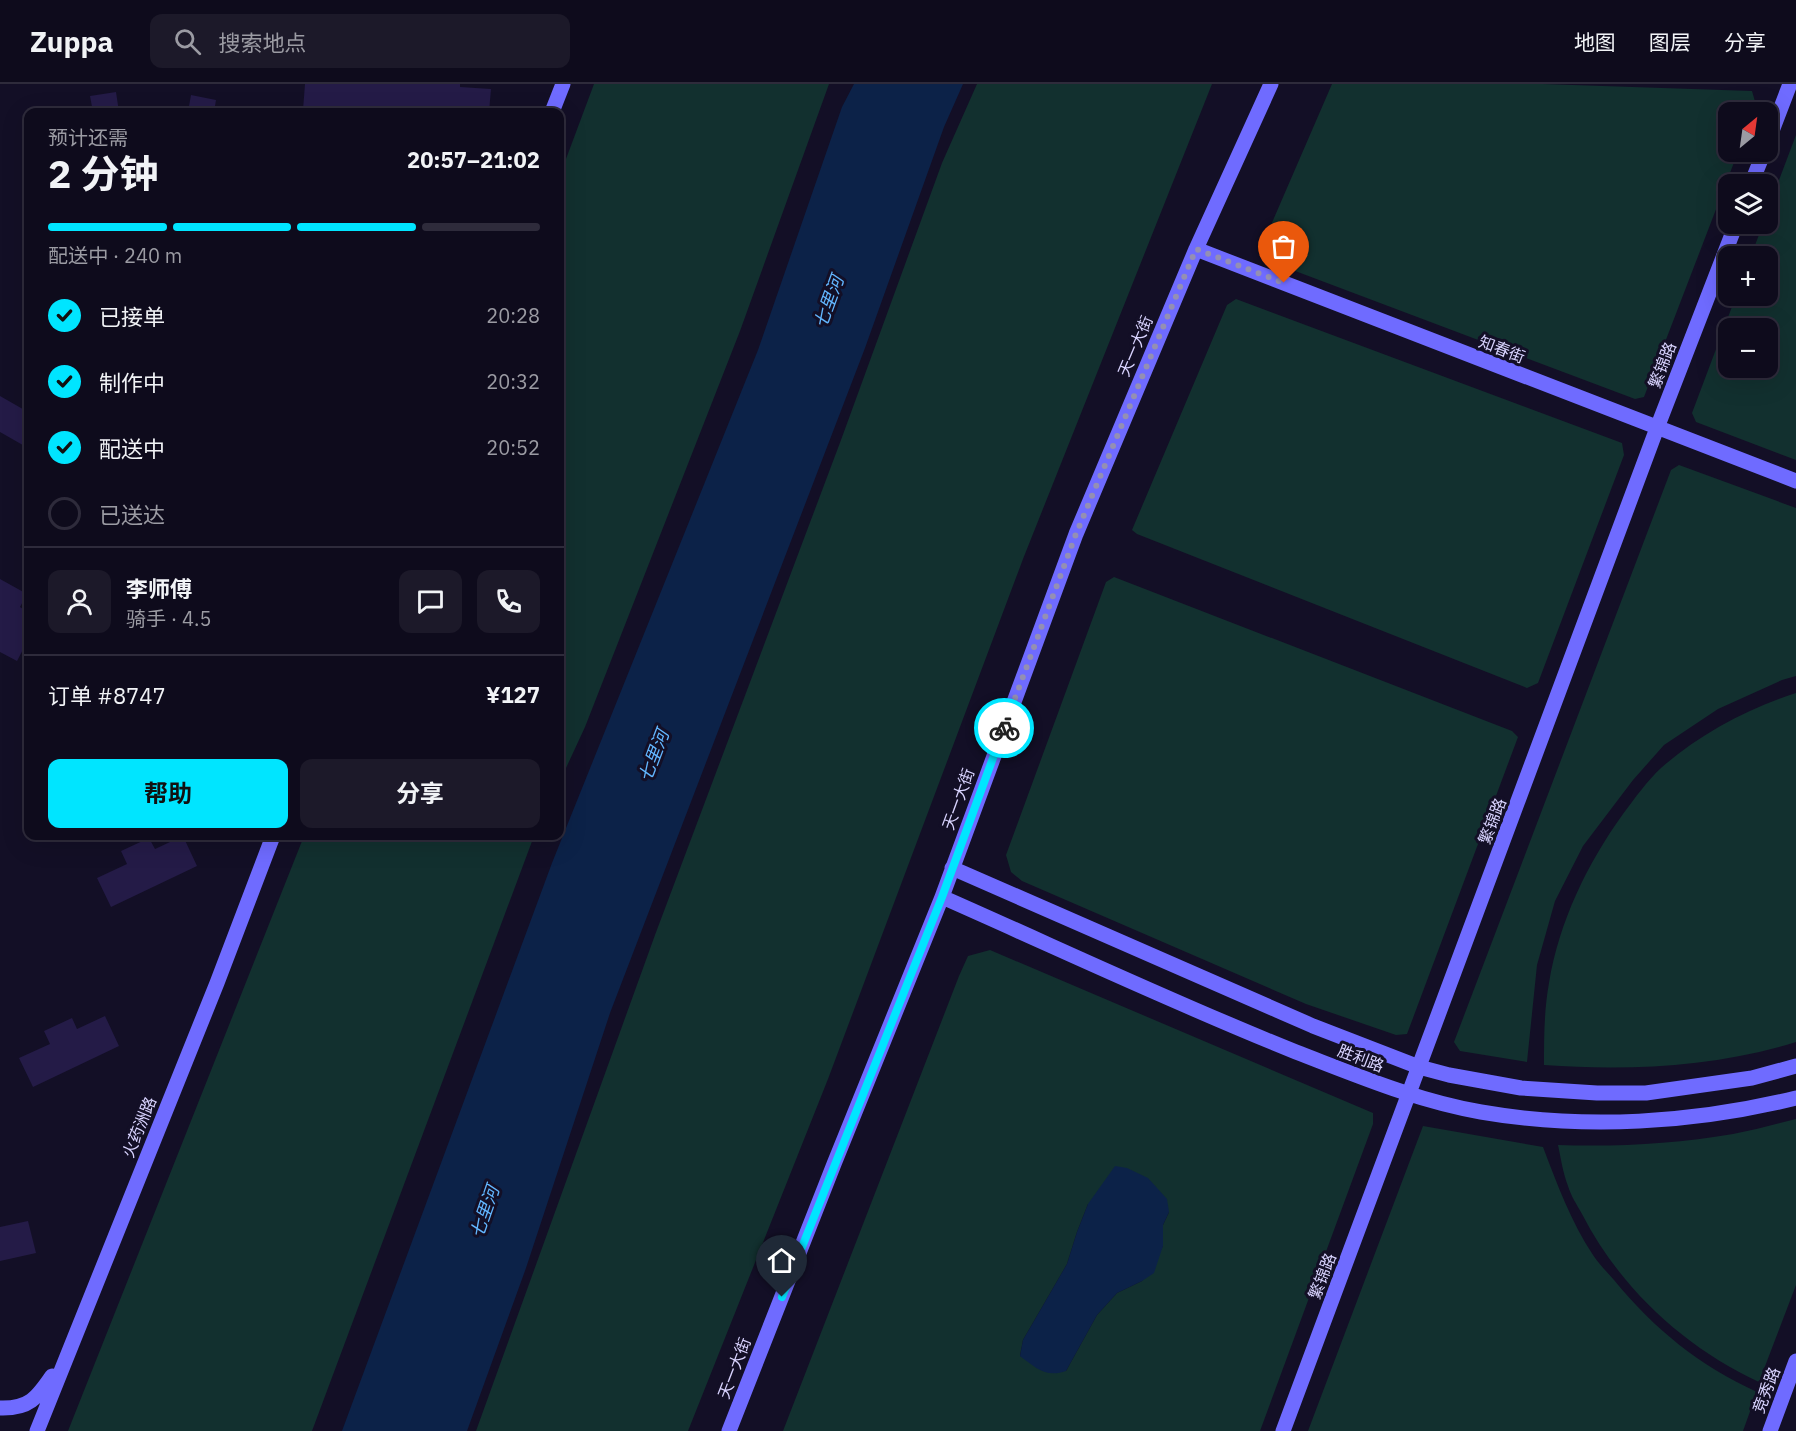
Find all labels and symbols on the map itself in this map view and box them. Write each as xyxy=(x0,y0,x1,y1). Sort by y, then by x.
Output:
north arrow xyxy=(1718,102,1778,162)
pin xyxy=(1258,221,1309,283)
water label: 七里河 xyxy=(808,270,850,331)
street label: 天一大街 xyxy=(1113,313,1157,379)
street label: 知春街 xyxy=(1476,331,1528,367)
street label: 繁锦路 xyxy=(1644,339,1680,391)
courier xyxy=(974,698,1034,758)
water label: 七里河 xyxy=(633,724,675,785)
street label: 天一大街 xyxy=(938,766,978,832)
street label: 繁锦路 xyxy=(1474,795,1510,847)
street label: 胜利路 xyxy=(1335,1040,1387,1076)
street label: 火药洲路 xyxy=(118,1094,160,1160)
water label: 七里河 xyxy=(465,1180,505,1241)
pin xyxy=(756,1235,807,1297)
street label: 繁锦路 xyxy=(1304,1250,1340,1302)
street label: 天一大街 xyxy=(713,1335,755,1401)
street label: 竞秀路 xyxy=(1748,1364,1784,1416)

